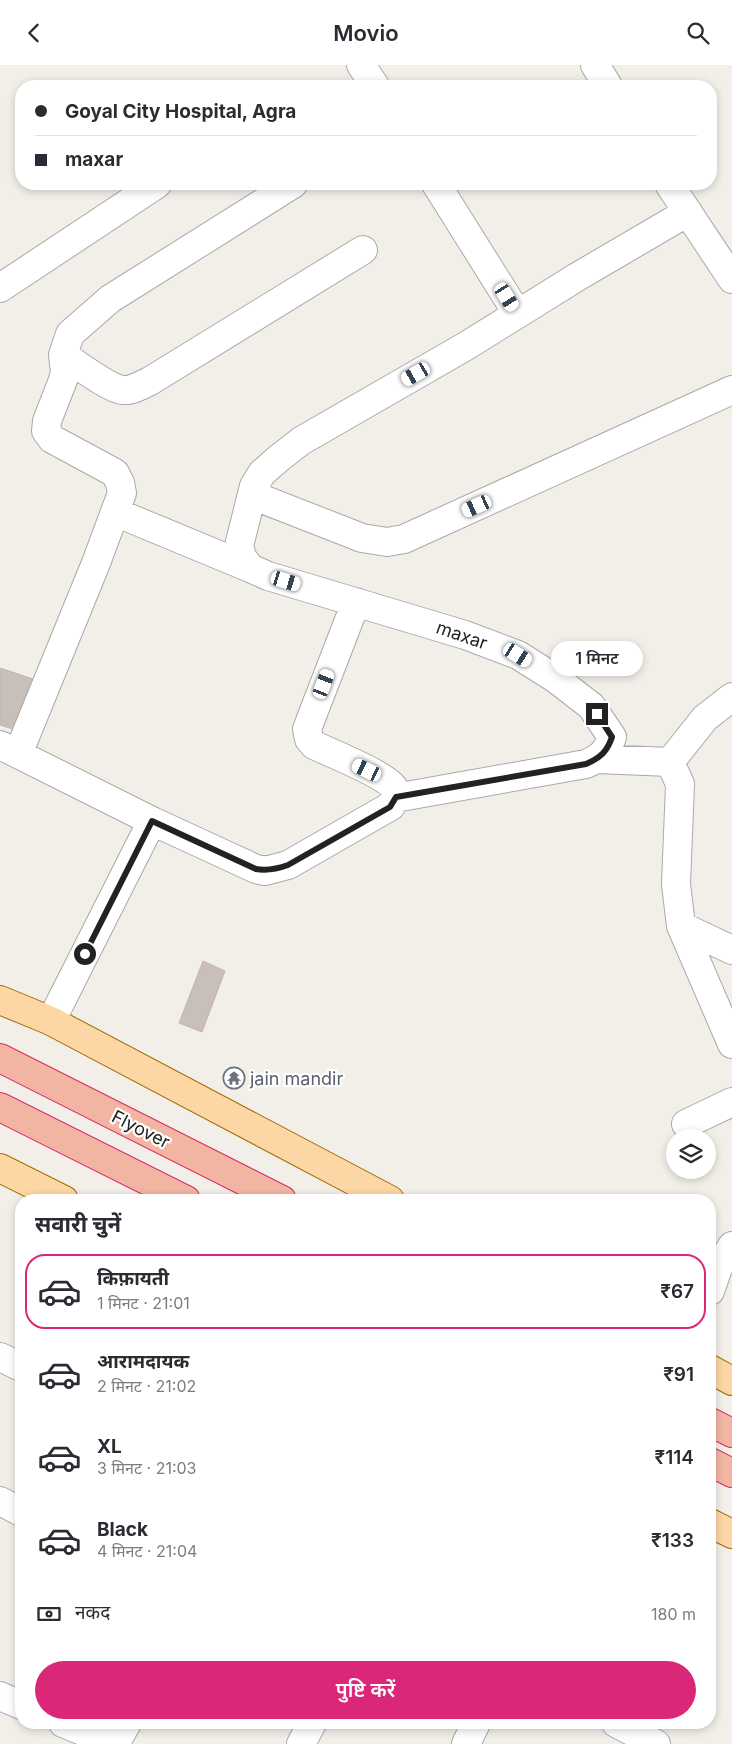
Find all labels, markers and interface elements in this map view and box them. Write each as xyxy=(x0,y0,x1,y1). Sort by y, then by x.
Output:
icon: back xyxy=(20,19,48,47)
icon: search xyxy=(684,19,712,47)
text: Movio xyxy=(333,20,399,46)
text: Goyal City Hospital, Agra xyxy=(65,100,296,123)
text: maxar xyxy=(65,148,123,171)
car xyxy=(492,280,521,314)
car xyxy=(399,360,432,388)
car xyxy=(460,493,493,519)
car xyxy=(269,569,302,593)
street label: maxar xyxy=(434,617,490,654)
car xyxy=(501,641,534,669)
callout: 1 मिनट xyxy=(551,641,643,677)
text: 1 मिनट xyxy=(575,648,619,668)
car xyxy=(311,667,336,701)
route end xyxy=(586,703,608,725)
car xyxy=(350,757,383,783)
route start xyxy=(74,943,96,965)
temple icon: jain mandir xyxy=(222,1066,246,1090)
place label: jain mandir xyxy=(249,1068,343,1089)
street label: Flyover xyxy=(108,1105,174,1153)
map controls xyxy=(666,1129,716,1179)
button: layers xyxy=(666,1129,716,1179)
text: सवारी चुनें xyxy=(35,1211,121,1237)
text: किफ़ायती xyxy=(97,1267,169,1290)
icon: car xyxy=(37,1269,82,1314)
text: ₹67 xyxy=(660,1280,694,1303)
text: 1 मिनट · 21:01 xyxy=(97,1293,190,1313)
text: आरामदायक xyxy=(97,1350,189,1373)
icon: car xyxy=(37,1352,82,1397)
text: ₹91 xyxy=(663,1363,694,1386)
text: 2 मिनट · 21:02 xyxy=(97,1376,196,1396)
icon: car xyxy=(37,1435,82,1480)
text: XL xyxy=(97,1435,122,1458)
text: ₹114 xyxy=(655,1446,694,1469)
text: 3 मिनट · 21:03 xyxy=(97,1458,197,1478)
icon: car xyxy=(37,1518,82,1563)
text: Black xyxy=(97,1518,148,1541)
text: ₹133 xyxy=(651,1529,694,1552)
text: 4 मिनट · 21:04 xyxy=(97,1541,197,1561)
icon: cash xyxy=(35,1600,63,1628)
text: नकद xyxy=(75,1601,110,1624)
text: 180 m xyxy=(651,1604,696,1624)
button: पुष्टि करें xyxy=(35,1661,696,1719)

